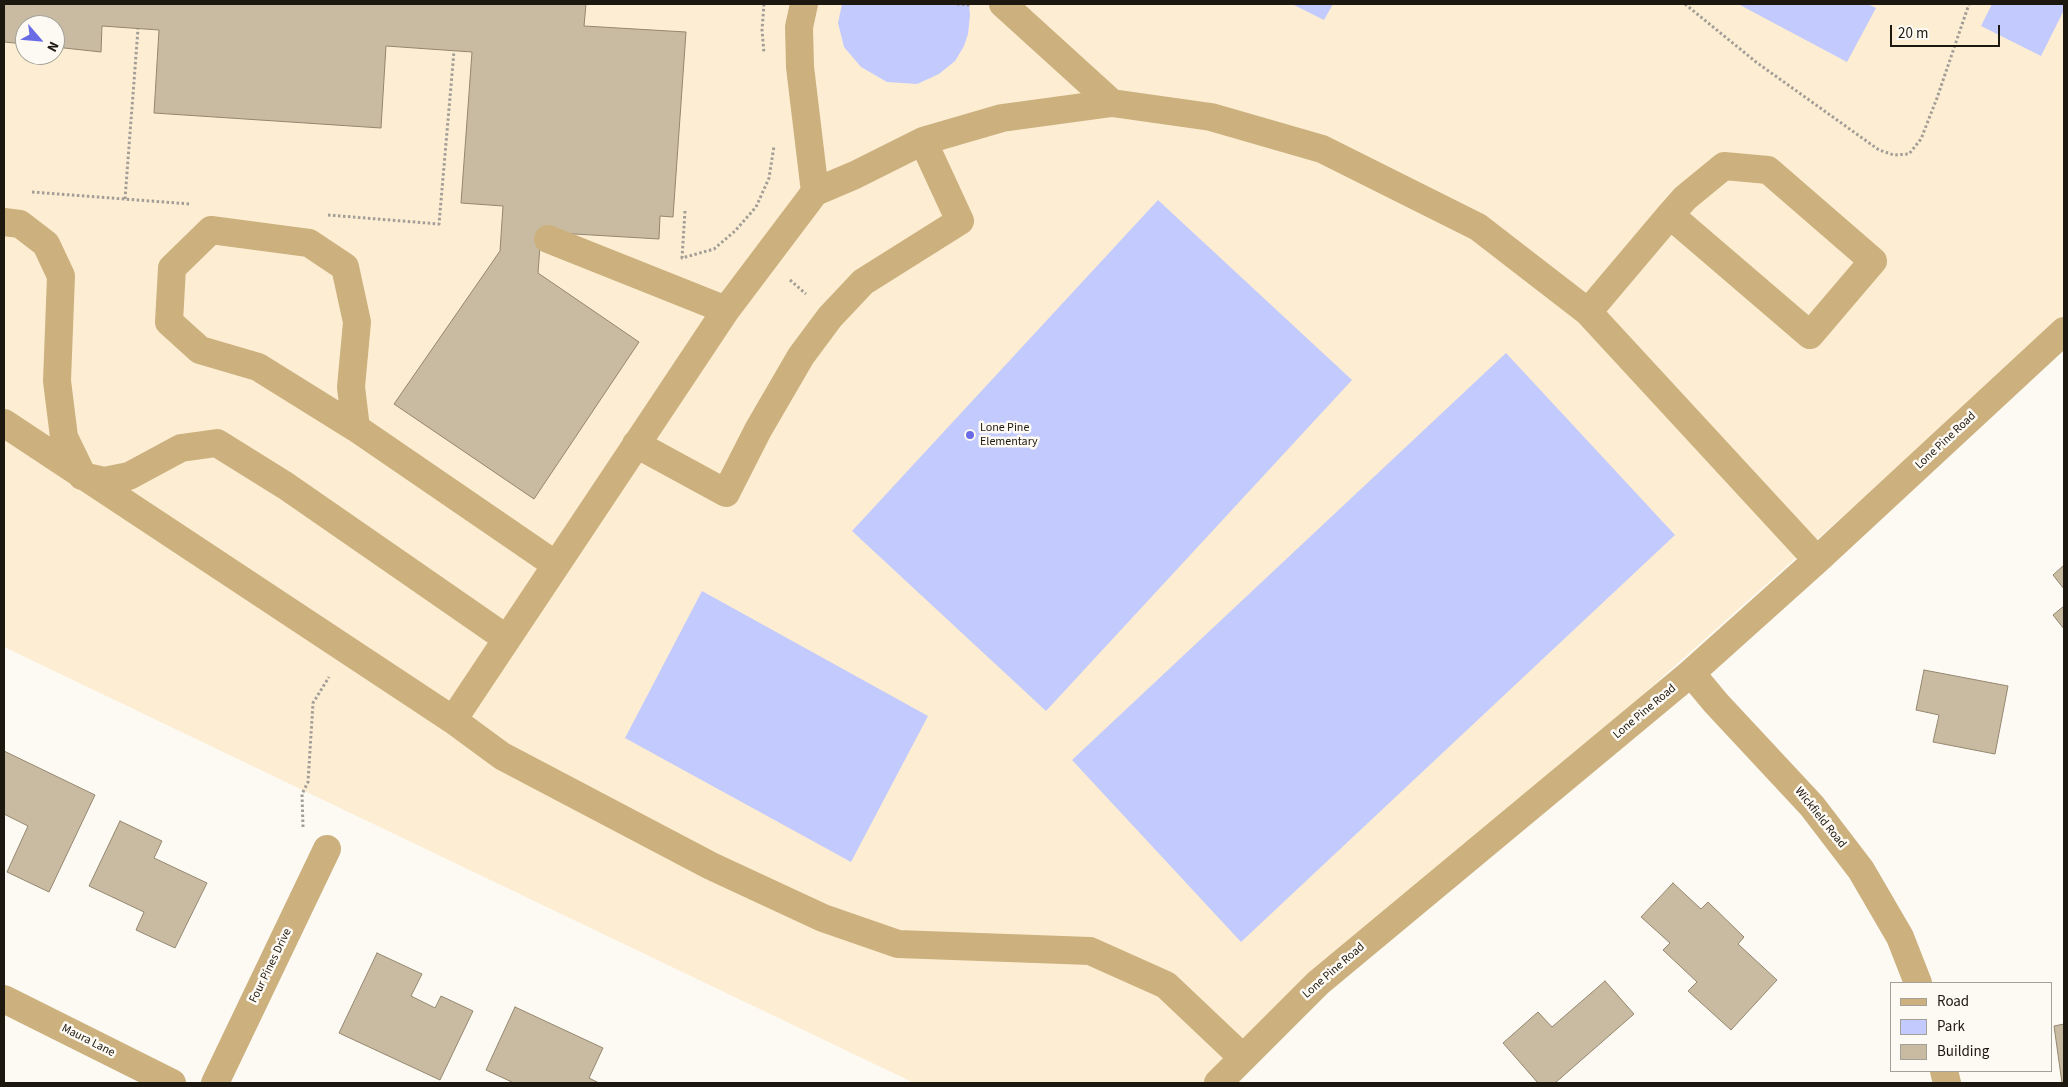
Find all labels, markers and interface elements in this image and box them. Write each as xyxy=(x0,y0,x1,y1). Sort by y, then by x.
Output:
north arrow xyxy=(15,15,65,65)
scale bar xyxy=(1893,15,2003,47)
text: 20 m xyxy=(1898,23,1928,44)
text: N xyxy=(41,38,63,55)
street label: Lone Pine Road xyxy=(1913,409,1979,473)
place label: Lone Pine Elementary xyxy=(980,421,1038,449)
marker: Lone Pine Elementary xyxy=(964,429,976,441)
street label: Lone Pine Road xyxy=(1611,682,1679,742)
street label: Wickfield Road xyxy=(1791,785,1849,851)
street label: Four Pines Drive xyxy=(247,926,295,1006)
street label: Lone Pine Road xyxy=(1300,940,1368,1002)
legend xyxy=(1890,982,2053,1072)
text: Road xyxy=(1937,991,1969,1012)
text: Park xyxy=(1937,1016,1965,1037)
street label: Maura Lane xyxy=(59,1021,117,1061)
text: Building xyxy=(1937,1041,1989,1062)

